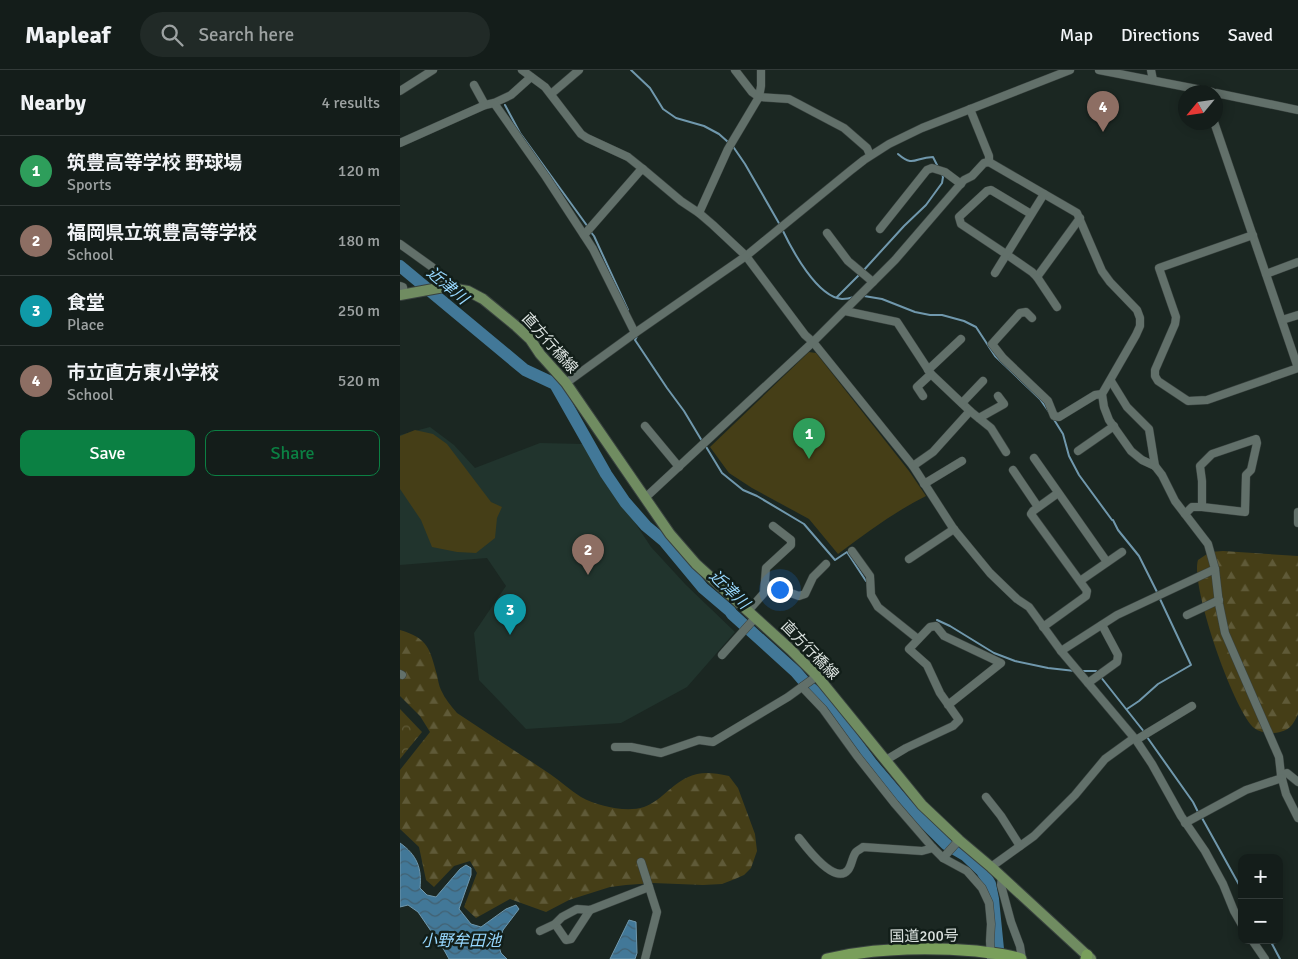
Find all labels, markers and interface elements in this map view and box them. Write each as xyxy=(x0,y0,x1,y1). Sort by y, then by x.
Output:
search box xyxy=(140,12,490,57)
text: Mapleaf xyxy=(25,20,110,50)
icon: search xyxy=(158,21,186,49)
text: Search here xyxy=(198,23,294,47)
text: Map xyxy=(1060,24,1093,46)
text: Directions xyxy=(1121,24,1200,46)
text: Saved xyxy=(1228,24,1273,46)
north arrow xyxy=(1178,85,1223,130)
text: Nearby xyxy=(20,90,86,116)
pin: 4 xyxy=(1087,91,1119,132)
text: 4 results xyxy=(321,93,380,113)
text: 筑豊高等学校 野球場 xyxy=(67,151,242,175)
text: 1 xyxy=(32,161,40,181)
text: 120 m xyxy=(338,161,380,181)
text: Sports xyxy=(67,175,112,195)
text: 福岡県立筑豊高等学校 xyxy=(67,221,257,245)
text: 2 xyxy=(32,231,40,251)
text: 180 m xyxy=(338,231,380,251)
text: School xyxy=(67,245,113,265)
water label: 近津川 xyxy=(423,263,474,310)
text: 食堂 xyxy=(67,291,105,315)
text: 3 xyxy=(32,301,40,321)
text: 250 m xyxy=(338,301,380,321)
street label: 直方行橋線 xyxy=(518,309,582,377)
text: Place xyxy=(67,315,104,335)
text: 市立直方東小学校 xyxy=(67,361,219,385)
text: 4 xyxy=(32,371,40,391)
text: 520 m xyxy=(338,371,380,391)
text: School xyxy=(67,385,113,405)
pin: 1 xyxy=(793,418,825,459)
button: Save xyxy=(20,430,195,476)
button: Share xyxy=(205,430,380,476)
pin: 2 xyxy=(572,534,604,575)
water label: 近津川 xyxy=(705,566,755,615)
your location xyxy=(767,577,793,603)
pin: 3 xyxy=(494,594,526,635)
street label: 直方行橋線 xyxy=(777,617,843,683)
map controls xyxy=(1238,854,1283,944)
button: + xyxy=(1238,854,1283,899)
button: − xyxy=(1238,899,1283,944)
street label: 国道200号 xyxy=(889,926,959,946)
water label: 小野牟田池 xyxy=(421,931,503,951)

